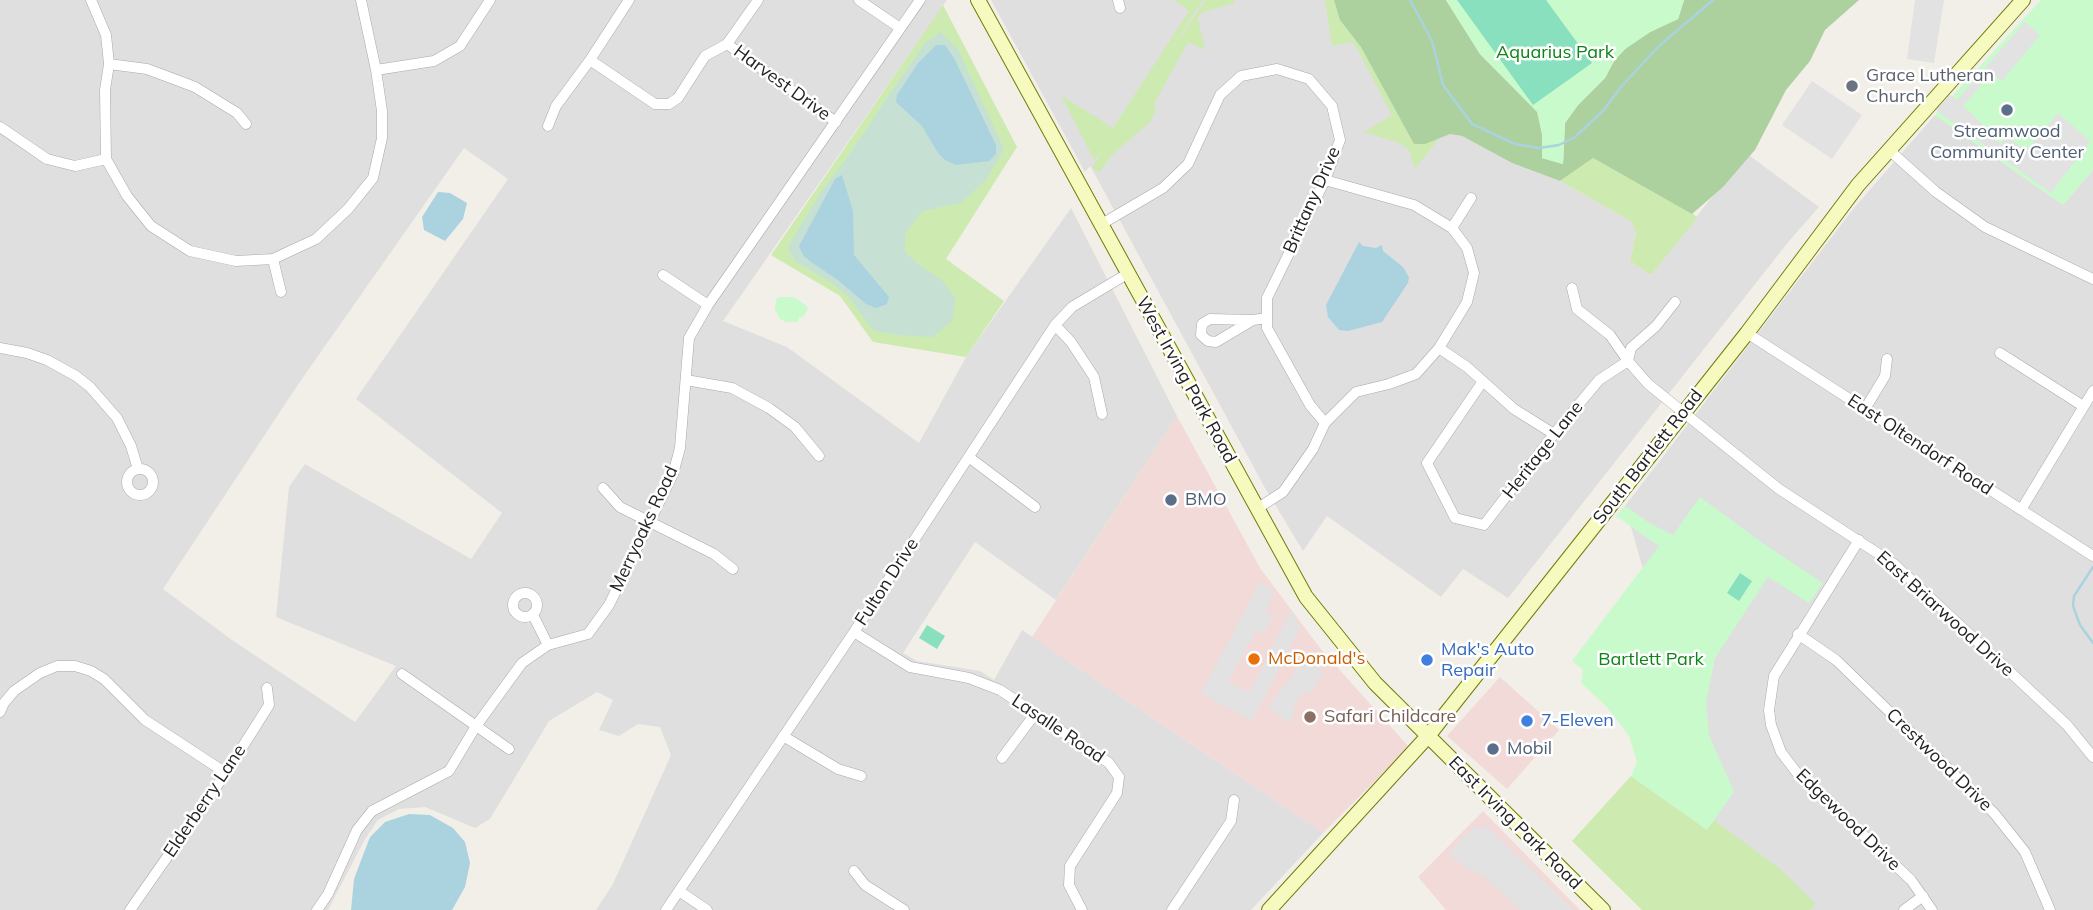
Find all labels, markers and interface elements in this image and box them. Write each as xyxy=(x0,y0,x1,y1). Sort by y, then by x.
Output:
street label: Harvest Drive xyxy=(729,41,835,125)
park label: Aquarius Park xyxy=(1496,42,1614,64)
place label: Grace Lutheran Church xyxy=(1866,65,1994,108)
marker: Grace Lutheran Church xyxy=(1844,78,1860,94)
marker: Streamwood Community Center xyxy=(1999,102,2015,118)
place label: Streamwood Community Center xyxy=(1930,121,2084,164)
street label: Brittany Drive xyxy=(1279,143,1345,257)
street label: West Irving Park Road xyxy=(1131,293,1241,467)
street label: South Bartlett Road xyxy=(1589,385,1707,529)
street label: East Oltendorf Road xyxy=(1843,390,1997,500)
street label: Heritage Lane xyxy=(1498,397,1588,503)
street label: Merryoaks Road xyxy=(605,463,683,595)
place label: BMO xyxy=(1185,489,1227,511)
marker: BMO xyxy=(1163,492,1179,508)
street label: Fulton Drive xyxy=(851,534,923,630)
street label: East Briarwood Drive xyxy=(1872,547,2018,681)
place label: Mak's Auto Repair xyxy=(1441,639,1534,682)
place label: McDonald's xyxy=(1268,648,1365,670)
park label: Bartlett Park xyxy=(1598,649,1704,671)
marker: McDonald's xyxy=(1246,651,1262,667)
marker: Mak's Auto Repair xyxy=(1419,652,1435,668)
street label: Lasalle Road xyxy=(1007,690,1109,768)
street label: Crestwood Drive xyxy=(1882,704,1996,816)
place label: Safari Childcare xyxy=(1324,706,1456,728)
marker: Safari Childcare xyxy=(1302,709,1318,725)
place label: 7-Eleven xyxy=(1541,710,1614,732)
marker: 7-Eleven xyxy=(1519,713,1535,729)
place label: Mobil xyxy=(1507,738,1552,760)
street label: Elderberry Lane xyxy=(159,740,251,862)
marker: Mobil xyxy=(1485,741,1501,757)
street label: East Irving Park Road xyxy=(1444,752,1586,894)
street label: Edgewood Drive xyxy=(1791,765,1905,875)

